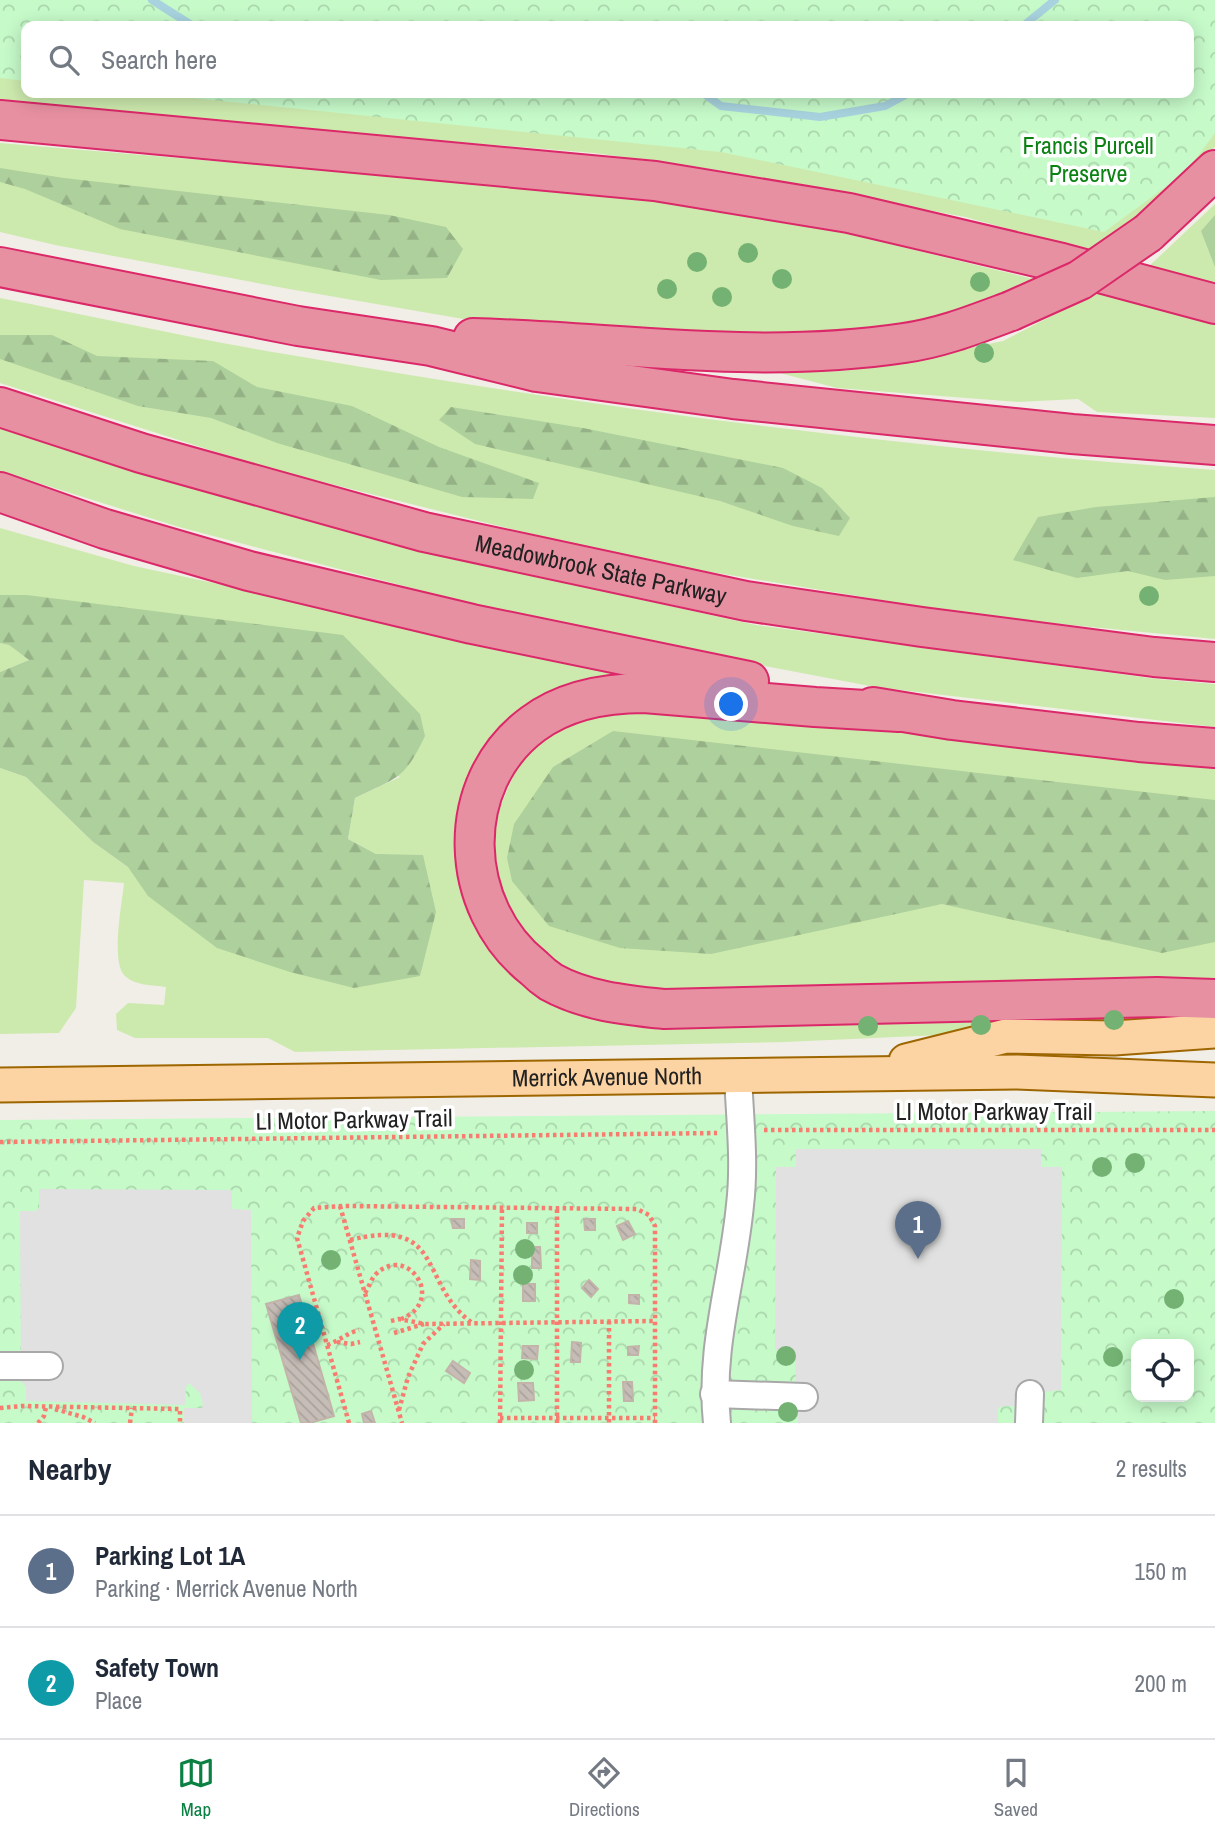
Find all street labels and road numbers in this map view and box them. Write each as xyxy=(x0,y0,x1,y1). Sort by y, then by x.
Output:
street label: Meadowbrook State Parkway xyxy=(472,526,730,611)
street label: Merrick Avenue North xyxy=(512,1059,702,1093)
street label: LI Motor Parkway Trail xyxy=(896,1095,1092,1127)
street label: LI Motor Parkway Trail xyxy=(255,1101,453,1137)

